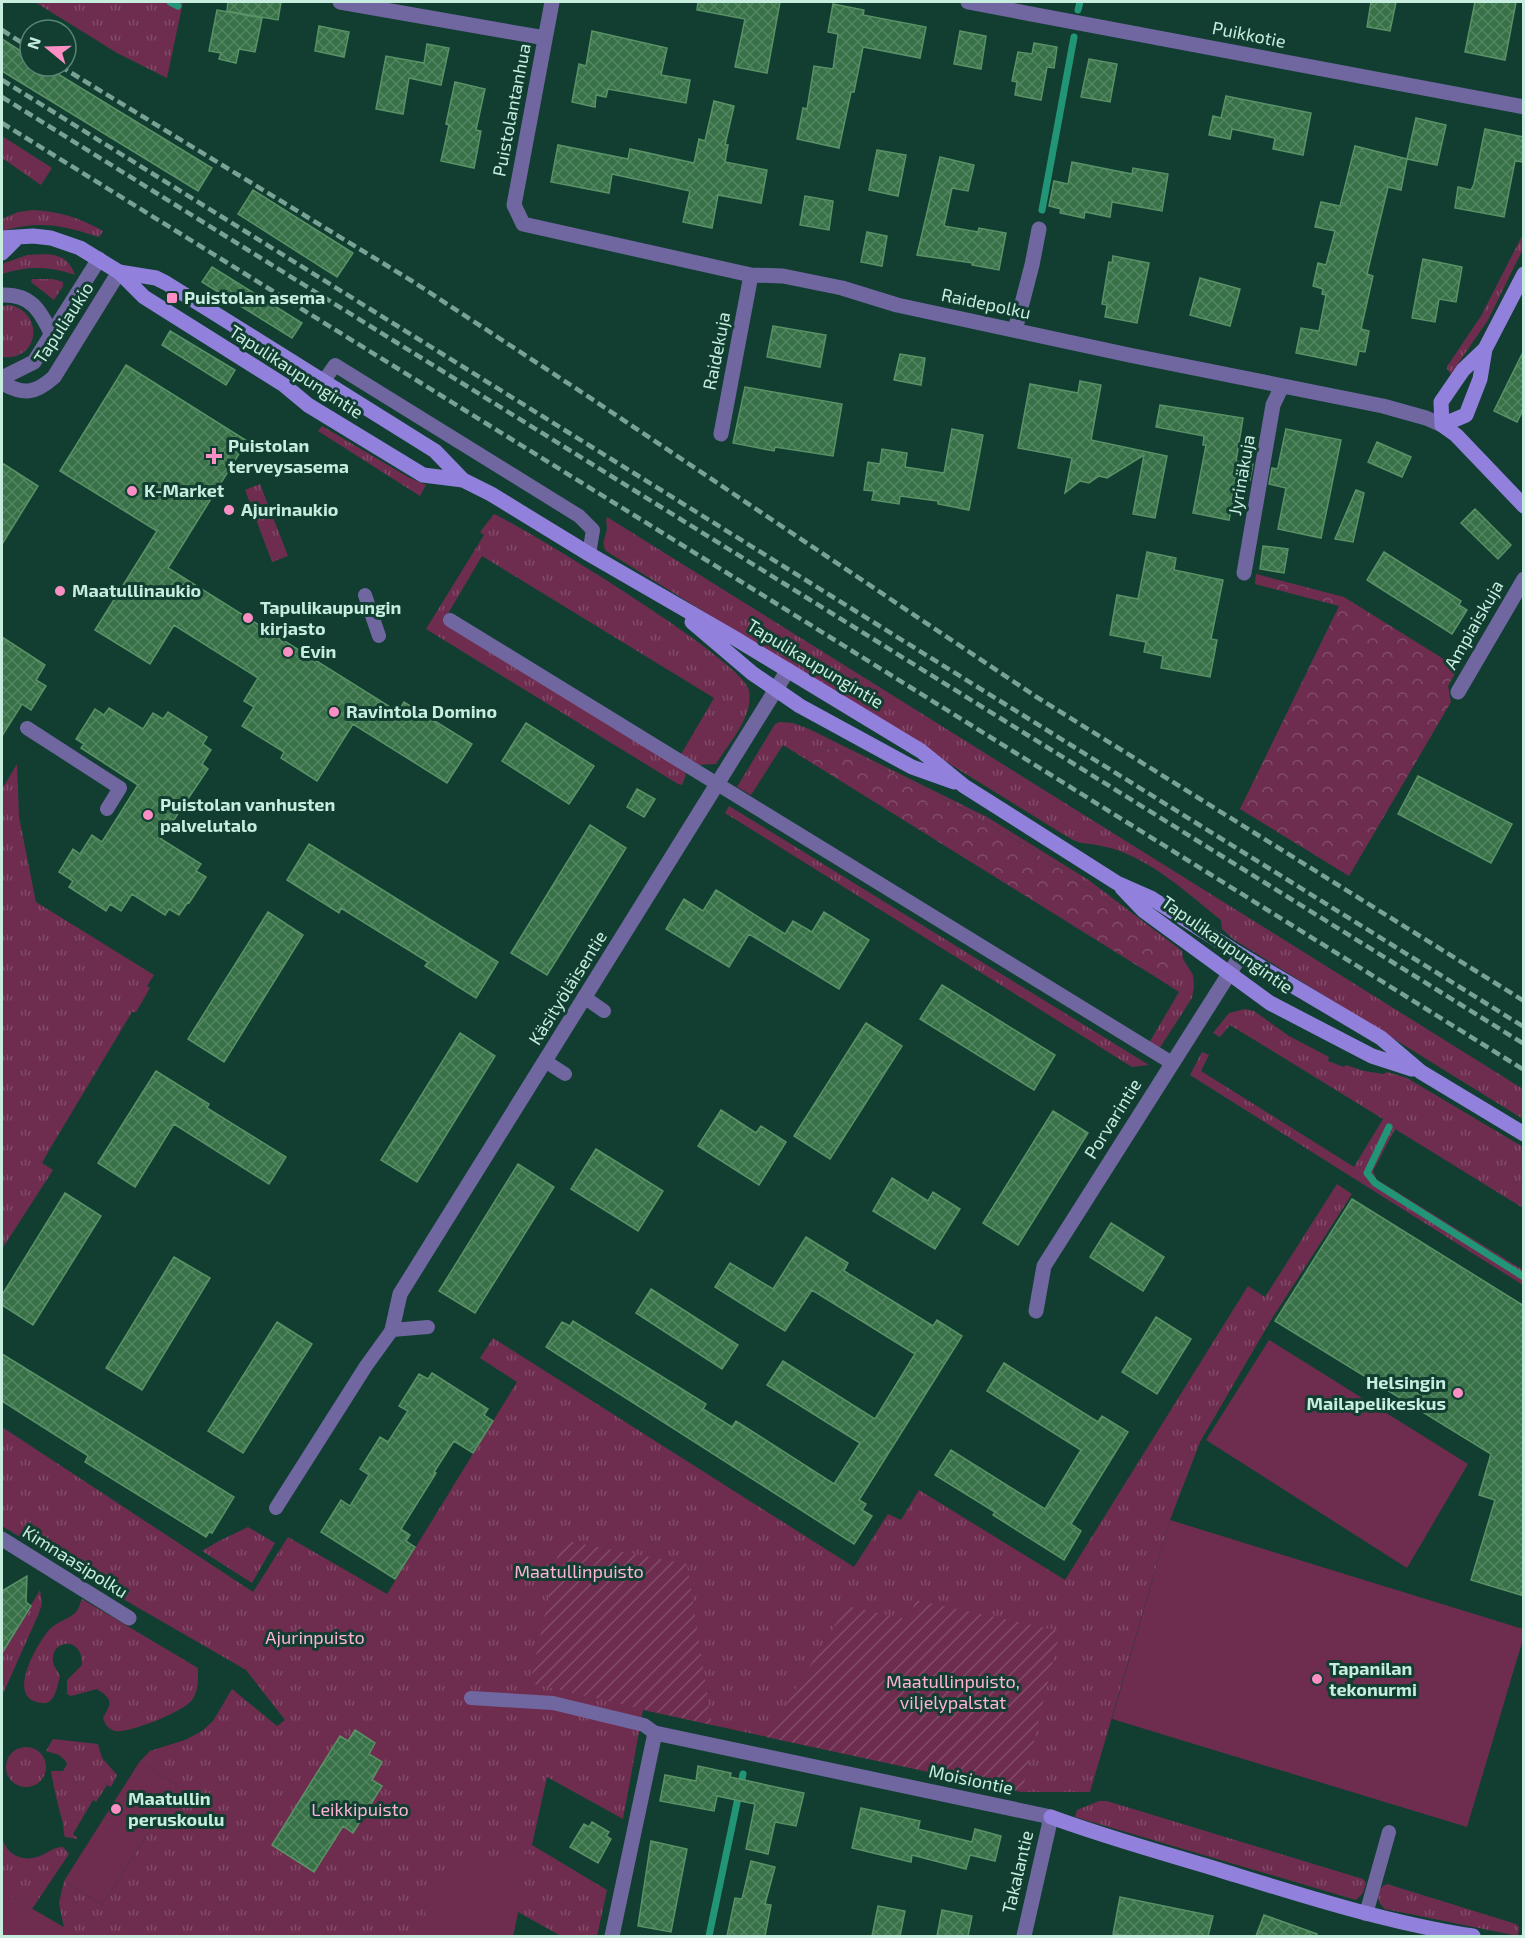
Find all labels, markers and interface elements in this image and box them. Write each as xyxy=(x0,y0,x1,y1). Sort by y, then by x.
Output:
street label: Puikkotie xyxy=(1210,16,1288,52)
north arrow xyxy=(18,18,78,78)
text: N xyxy=(22,34,44,52)
street label: Puistolantanhua xyxy=(487,41,535,178)
street label: Tapuliaukio xyxy=(29,277,98,368)
street label: Raidepolku xyxy=(939,283,1033,323)
place label: Puistolan asema xyxy=(184,286,325,308)
marker: Puistolan asema xyxy=(165,291,179,305)
street label: Raidekuja xyxy=(698,310,734,392)
street label: Tapulikaupungintie xyxy=(225,320,368,423)
street label: Jyrinäkuja xyxy=(1223,433,1259,517)
place label: Puistolan terveysasema xyxy=(228,434,349,477)
marker: Puistolan terveysasema xyxy=(205,447,223,465)
place label: K-Market xyxy=(144,479,225,501)
marker: K-Market xyxy=(125,484,139,498)
place label: Ajurinaukio xyxy=(241,498,338,520)
marker: Ajurinaukio xyxy=(222,503,236,517)
street label: Ampiaiskuja xyxy=(1439,576,1507,673)
place label: Maatullinaukio xyxy=(72,579,201,601)
marker: Maatullinaukio xyxy=(53,584,67,598)
place label: Tapulikaupungin kirjasto xyxy=(260,596,401,639)
marker: Tapulikaupungin kirjasto xyxy=(241,611,255,625)
street label: Tapulikaupungintie xyxy=(743,614,888,713)
place label: Evin xyxy=(300,640,336,662)
marker: Evin xyxy=(281,645,295,659)
place label: Ravintola Domino xyxy=(346,700,497,722)
marker: Ravintola Domino xyxy=(327,705,341,719)
place label: Puistolan vanhusten palvelutalo xyxy=(160,793,335,836)
marker: Puistolan vanhusten palvelutalo xyxy=(141,808,155,822)
street label: Tapulikaupungintie xyxy=(1158,891,1298,998)
street label: Käsityöläisentie xyxy=(523,926,611,1049)
street label: Porvarintie xyxy=(1079,1074,1145,1163)
place label: Helsingin Mailapelikeskus xyxy=(1307,1371,1446,1414)
marker: Helsingin Mailapelikeskus xyxy=(1451,1386,1465,1400)
street label: Kimnaasipolku xyxy=(19,1520,132,1602)
park label: Maatullinpuisto xyxy=(514,1560,644,1582)
park label: Ajurinpuisto xyxy=(265,1626,365,1648)
place label: Tapanilan tekonurmi xyxy=(1329,1657,1417,1700)
park label: Maatullinpuisto, viljelypalstat xyxy=(886,1670,1020,1713)
marker: Tapanilan tekonurmi xyxy=(1310,1672,1324,1686)
street label: Moisiontie xyxy=(927,1759,1015,1799)
place label: Maatullin peruskoulu xyxy=(128,1787,224,1830)
park label: Leikkipuisto xyxy=(311,1798,409,1820)
marker: Maatullin peruskoulu xyxy=(109,1802,123,1816)
street label: Takalantie xyxy=(997,1828,1037,1915)

